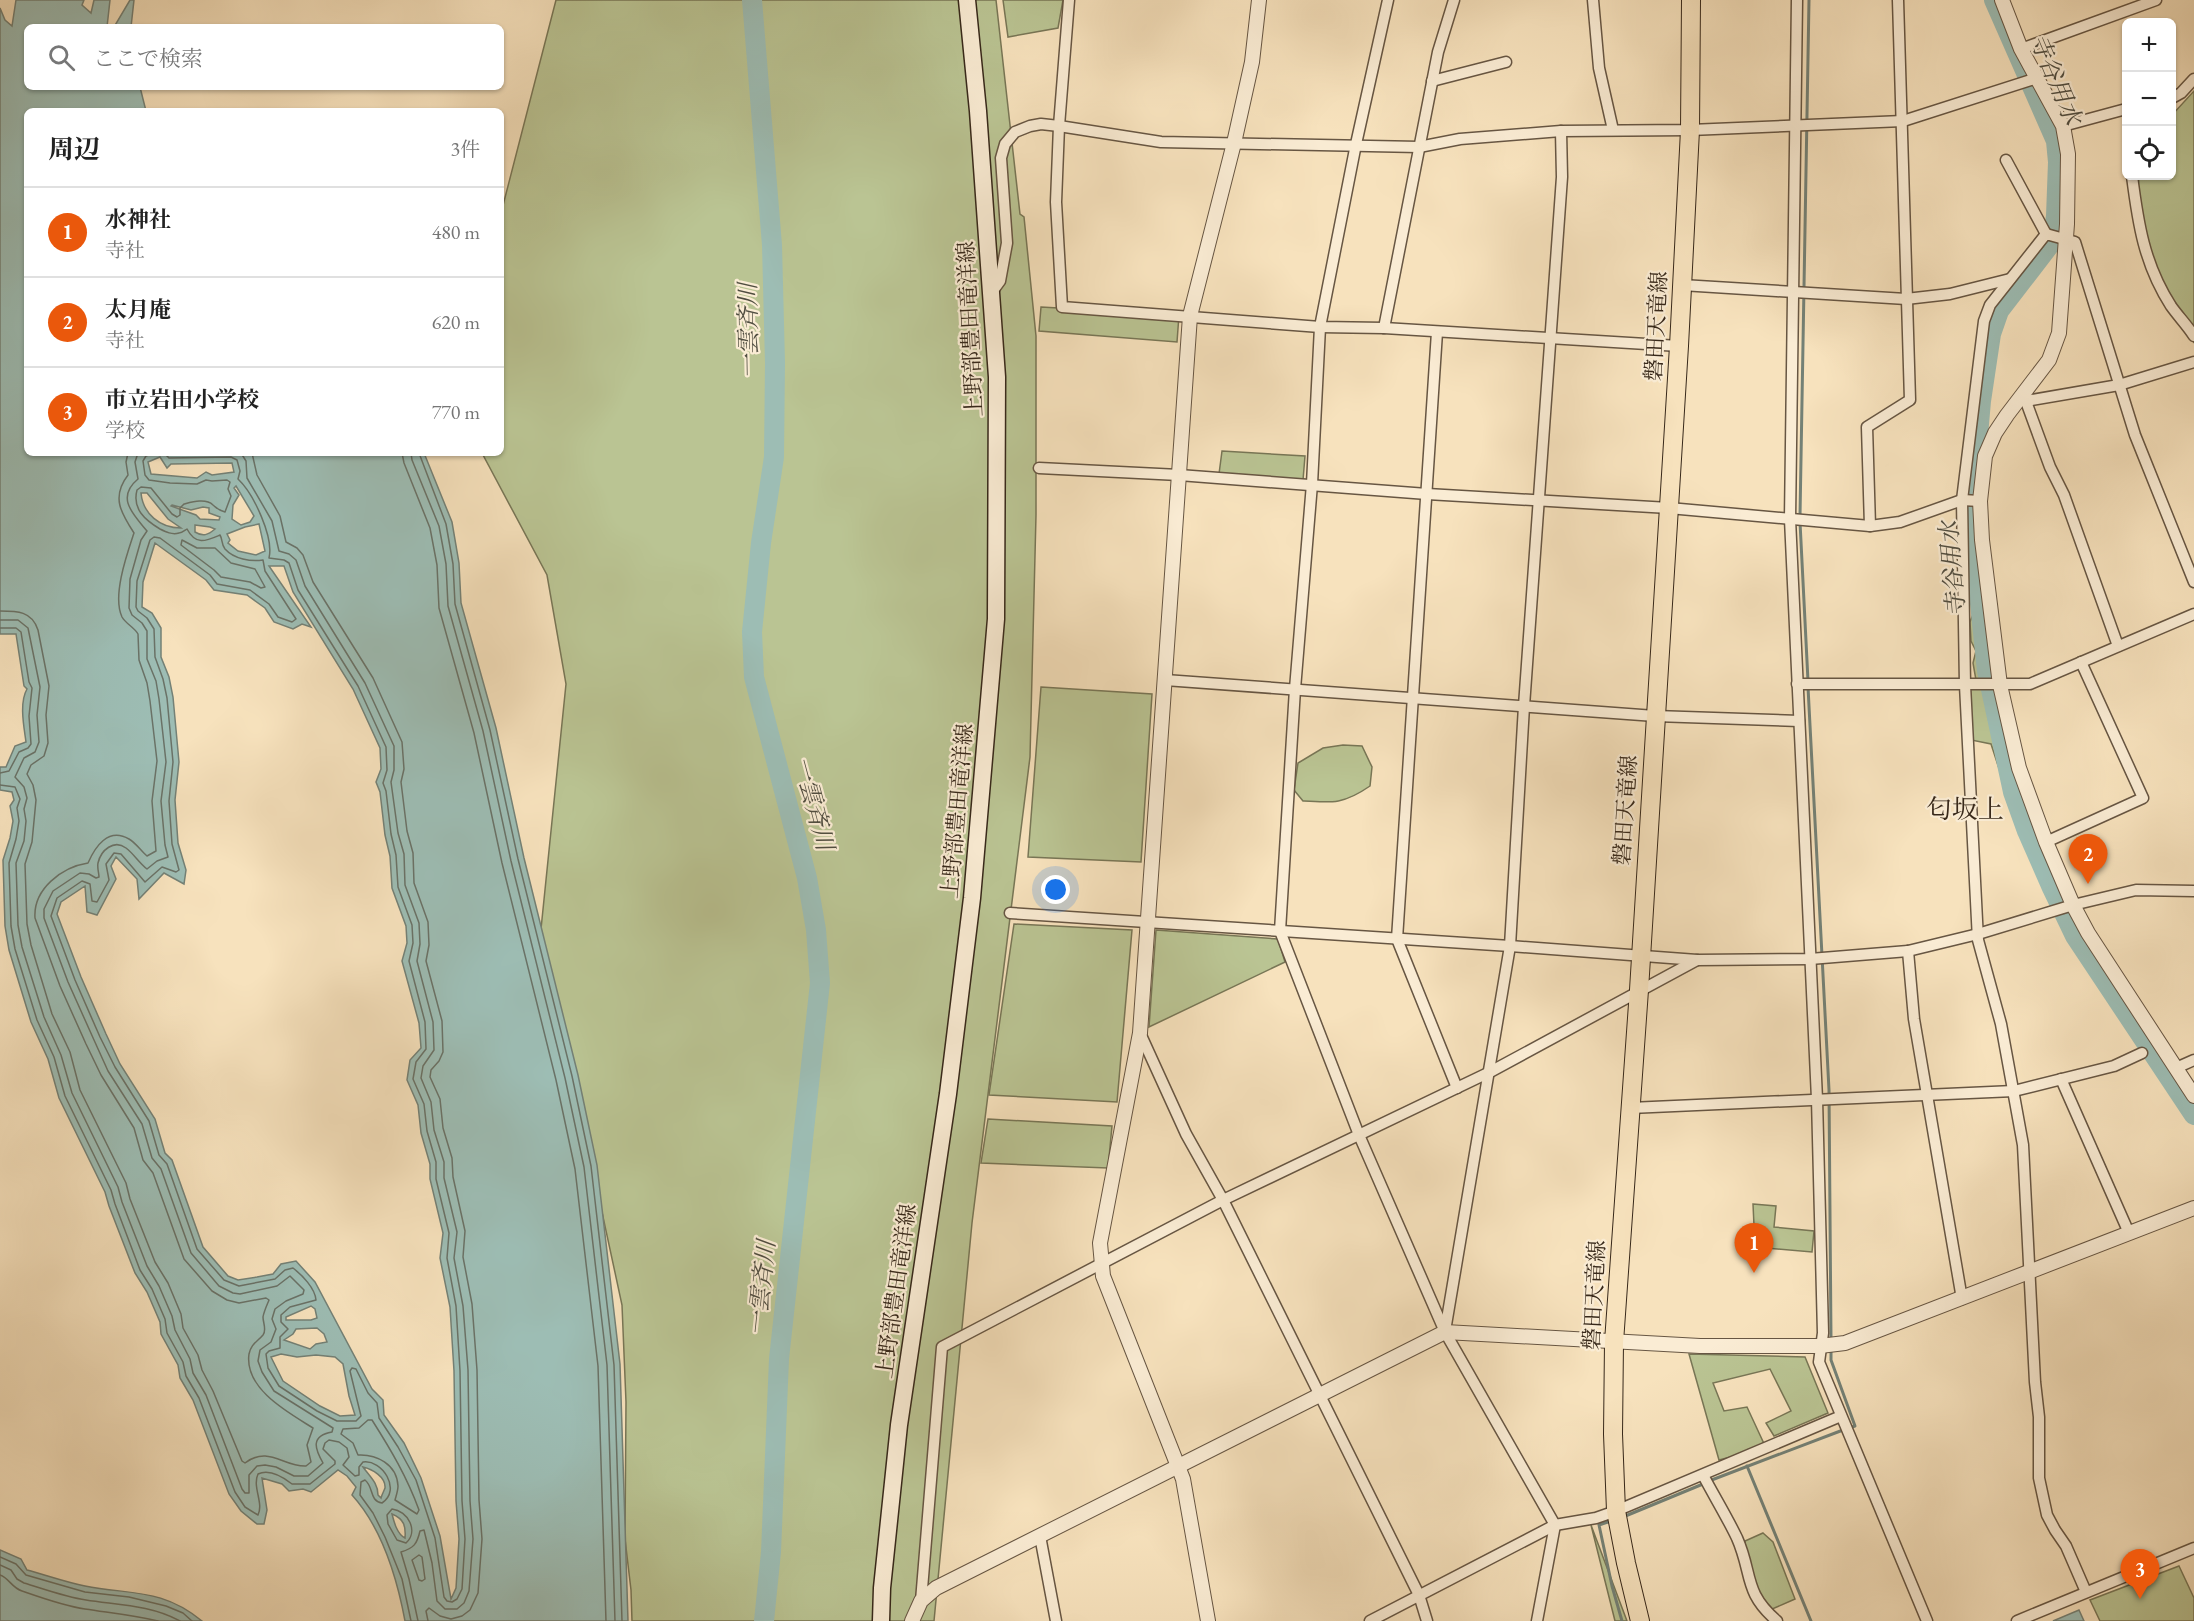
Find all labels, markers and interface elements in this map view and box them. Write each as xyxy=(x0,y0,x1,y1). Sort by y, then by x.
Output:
map controls xyxy=(2122,18,2176,180)
button: + xyxy=(2122,18,2176,72)
search box xyxy=(24,24,504,90)
water label: 寺谷用水 xyxy=(2023,29,2090,131)
icon: search xyxy=(45,41,78,74)
text: ここで検索 xyxy=(93,44,203,73)
button: − xyxy=(2122,72,2176,126)
button: locate xyxy=(2122,126,2176,180)
text: 周辺 xyxy=(48,132,100,166)
text: 3件 xyxy=(450,136,480,162)
text: 水神社 xyxy=(105,205,171,234)
text: 1 xyxy=(62,219,73,245)
text: 480 m xyxy=(432,219,480,245)
text: 寺社 xyxy=(105,237,145,263)
street label: 上野部豊田竜洋線 xyxy=(951,240,989,418)
street label: 磐田天竜線 xyxy=(1639,270,1673,382)
water label: 一雲斉川 xyxy=(732,280,764,379)
text: 太月庵 xyxy=(105,295,171,324)
text: 2 xyxy=(62,309,73,335)
text: 620 m xyxy=(432,309,480,335)
text: 寺社 xyxy=(105,327,145,353)
text: 市立岩田小学校 xyxy=(105,385,259,414)
text: 3 xyxy=(62,399,73,425)
text: 770 m xyxy=(432,399,480,425)
text: 学校 xyxy=(105,417,145,443)
water label: 寺谷用水 xyxy=(1932,518,1972,618)
street label: 上野部豊田竜洋線 xyxy=(935,722,979,900)
water label: 一雲斉川 xyxy=(787,753,842,856)
street label: 磐田天竜線 xyxy=(1607,754,1643,866)
district label: 匂坂上 xyxy=(1926,792,2004,826)
pin: 2 xyxy=(2068,834,2108,884)
your location xyxy=(1041,875,1070,904)
street label: 上野部豊田竜洋線 xyxy=(869,1202,923,1380)
pin: 1 xyxy=(1734,1224,1774,1273)
water label: 一雲斉川 xyxy=(741,1236,782,1337)
street label: 磐田天竜線 xyxy=(1577,1239,1611,1351)
pin: 3 xyxy=(2120,1550,2160,1599)

